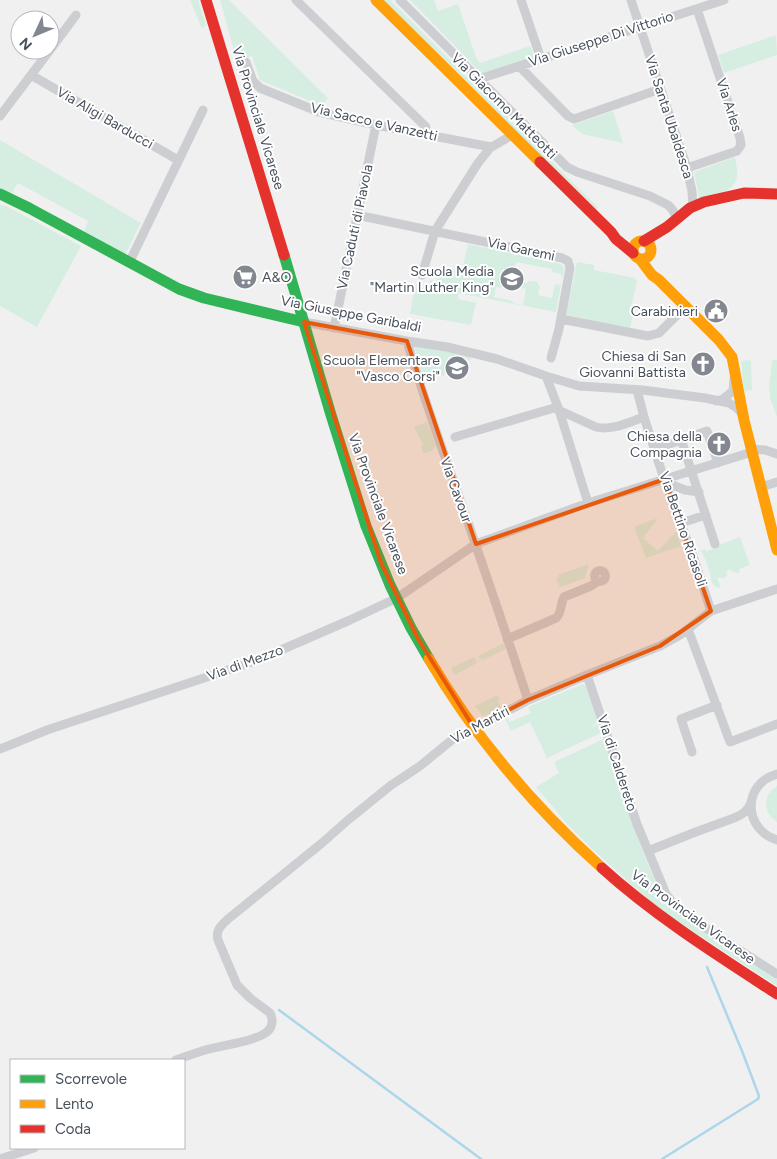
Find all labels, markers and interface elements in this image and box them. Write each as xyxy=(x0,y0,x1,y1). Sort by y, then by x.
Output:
street label: Via Giuseppe Di Vittorio xyxy=(527,8,675,70)
north arrow xyxy=(10,10,60,60)
text: N xyxy=(16,34,36,53)
street label: Via Provinciale Vicarese xyxy=(228,44,288,192)
street label: Via Giacomo Matteotti xyxy=(447,49,561,163)
street label: Via Santa Ubaldesca xyxy=(641,53,697,181)
street label: Via Arles xyxy=(712,76,746,134)
street label: Via Aligi Barducci xyxy=(53,83,157,153)
street label: Via Sacco e Vanzetti xyxy=(309,99,439,145)
street label: Via Caduti di Piavola xyxy=(333,163,377,291)
street label: Via Garemi xyxy=(486,234,556,264)
place label: Scuola Media "Martin Luther King" xyxy=(370,263,494,296)
supermarket icon: A&O xyxy=(232,264,258,290)
school or university icon: Scuola Media "Martin Luther King" xyxy=(499,266,525,292)
place label: A&O xyxy=(262,269,291,286)
street label: Via Giuseppe Garibaldi xyxy=(279,292,423,336)
public building icon: Carabinieri xyxy=(703,298,729,324)
place label: Carabinieri xyxy=(631,303,698,320)
place label: Chiesa di San Giovanni Battista xyxy=(579,348,686,381)
church icon: Chiesa di San Giovanni Battista xyxy=(690,351,716,377)
place label: Scuola Elementare "Vasco Corsi" xyxy=(323,352,440,385)
school or university icon: Scuola Elementare "Vasco Corsi" xyxy=(444,355,470,381)
place label: Chiesa della Compagnia xyxy=(627,428,702,461)
street label: Via Provinciale Vicarese xyxy=(345,431,412,577)
church icon: Chiesa della Compagnia xyxy=(706,431,732,457)
street label: Via Cavour xyxy=(436,455,476,525)
street label: Via Bettino Ricasoli xyxy=(655,469,711,589)
street label: Via di Mezzo xyxy=(205,641,285,685)
street label: Via Martiri xyxy=(448,703,512,747)
street label: Via di Caldereto xyxy=(593,713,641,813)
street label: Via Provinciale Vicarese xyxy=(628,866,759,968)
legend xyxy=(10,1059,185,1149)
text: Scorrevole xyxy=(55,1070,127,1088)
text: Lento xyxy=(55,1095,94,1113)
text: Coda xyxy=(55,1120,91,1138)

